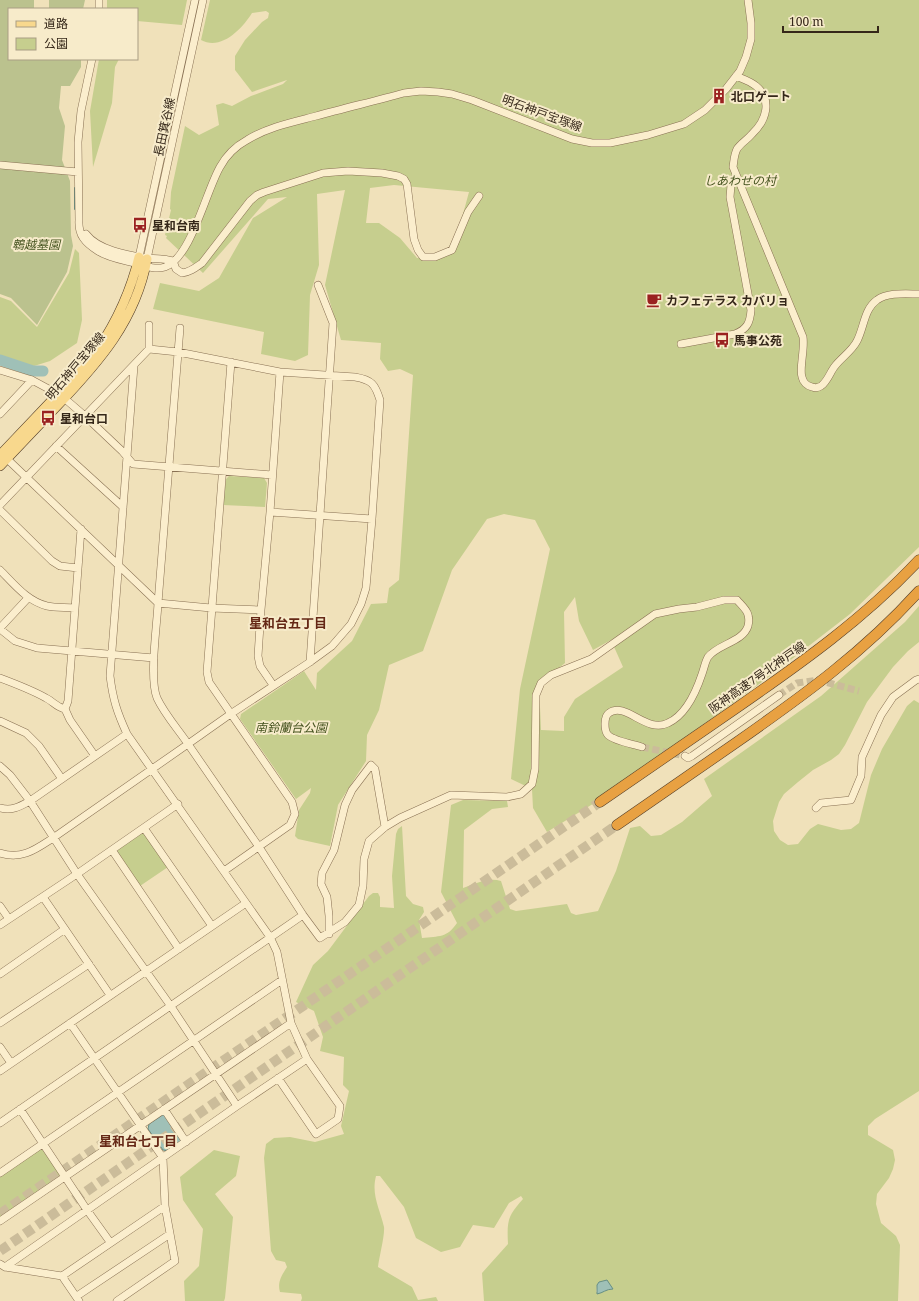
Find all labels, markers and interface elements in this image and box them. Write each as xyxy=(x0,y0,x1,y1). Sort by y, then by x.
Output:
legend xyxy=(8,8,138,60)
scale bar xyxy=(783,8,878,34)
text: 100 m xyxy=(789,13,824,30)
text: 道路 xyxy=(44,15,68,32)
text: 公園 xyxy=(44,35,68,52)
building icon: 北口ゲート xyxy=(710,87,728,105)
place label: 北口ゲート xyxy=(731,88,791,105)
street label: 明石神戸宝塚線 xyxy=(500,91,584,135)
street label: 長田箕谷線 xyxy=(149,96,179,158)
park label: しあわせの村 xyxy=(704,172,778,189)
bus stop icon: 星和台南 xyxy=(131,216,149,234)
place label: 星和台南 xyxy=(152,217,200,234)
park label: 鵯越墓園 xyxy=(12,236,62,253)
cafe icon: カフェテラス カバリョ xyxy=(645,291,663,309)
place label: カフェテラス カバリョ xyxy=(666,292,789,309)
street label: 明石神戸宝塚線 xyxy=(41,328,109,404)
bus stop icon: 馬事公苑 xyxy=(713,331,731,349)
place label: 馬事公苑 xyxy=(734,332,782,349)
bus stop icon: 星和台口 xyxy=(39,409,57,427)
place label: 星和台口 xyxy=(60,410,108,427)
district label: 星和台五丁目 xyxy=(249,614,327,632)
street label: 阪神高速7号北神戸線 xyxy=(705,637,809,717)
park label: 南鈴蘭台公園 xyxy=(255,719,329,736)
district label: 星和台七丁目 xyxy=(99,1132,177,1150)

